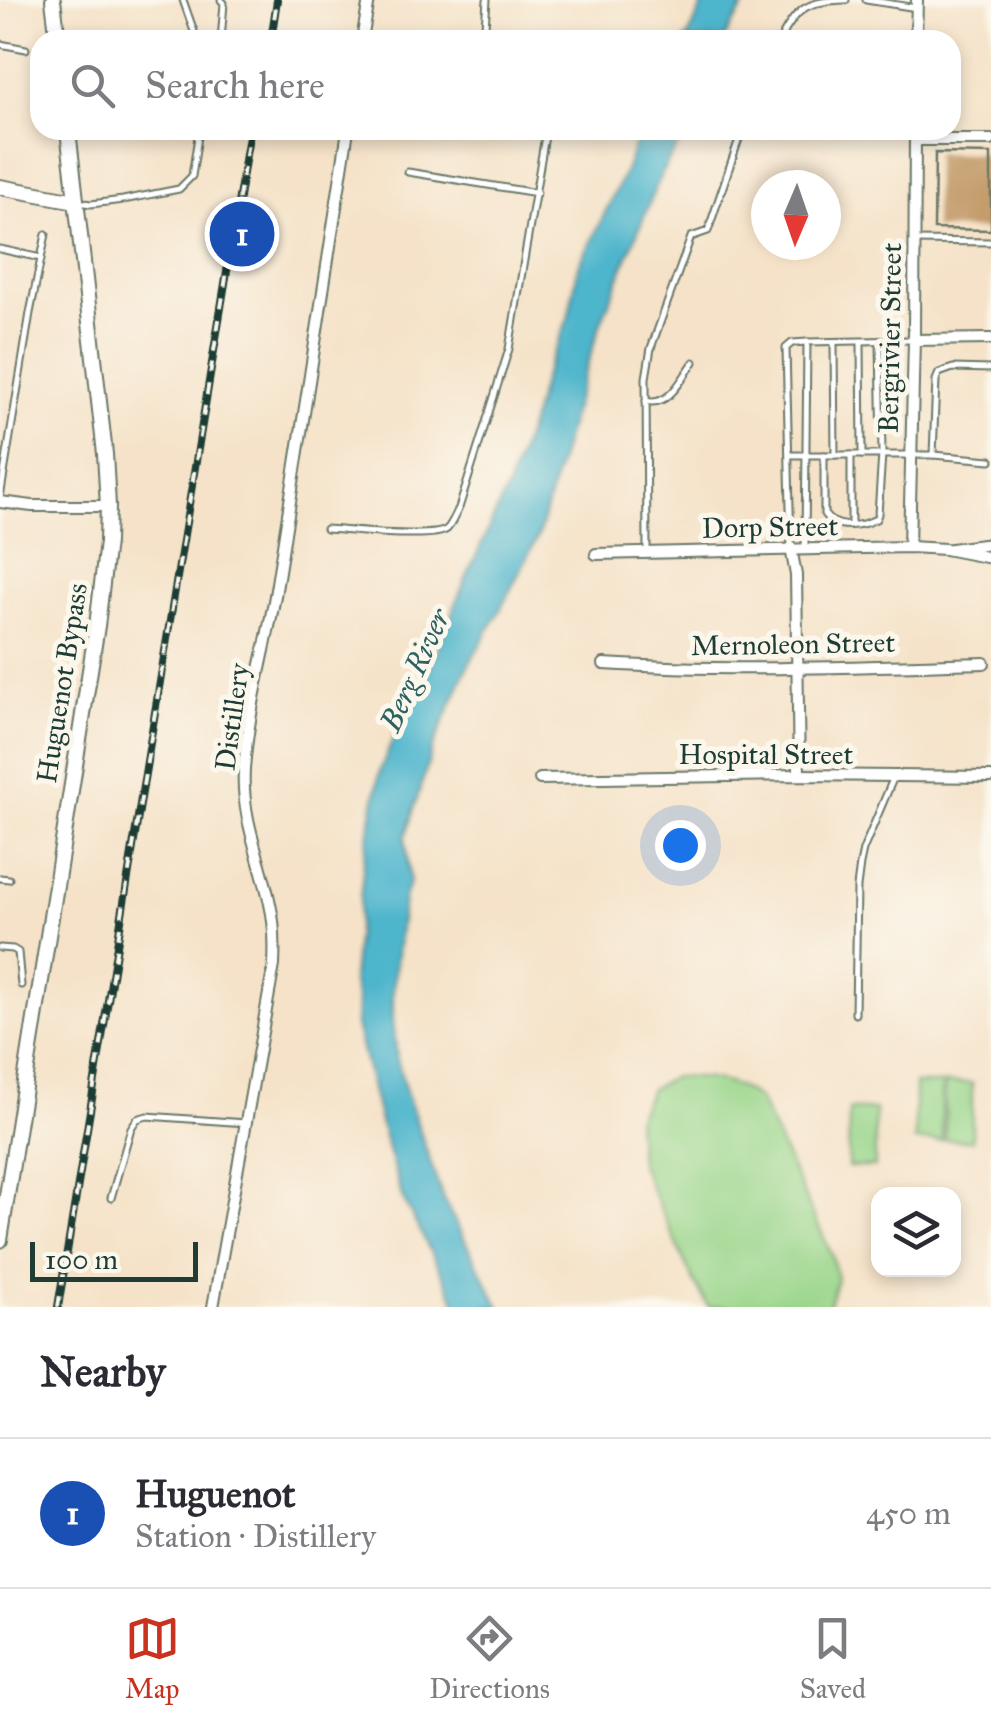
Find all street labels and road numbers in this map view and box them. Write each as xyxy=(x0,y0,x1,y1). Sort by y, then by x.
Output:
street label: Bergrivier Street xyxy=(871,242,909,434)
street label: Dorp Street xyxy=(701,508,839,546)
street label: Huguenot Bypass xyxy=(29,581,95,785)
street label: Mernoleon Street xyxy=(691,625,896,663)
street label: Distillery xyxy=(207,660,257,773)
street label: Hospital Street xyxy=(679,737,854,772)

